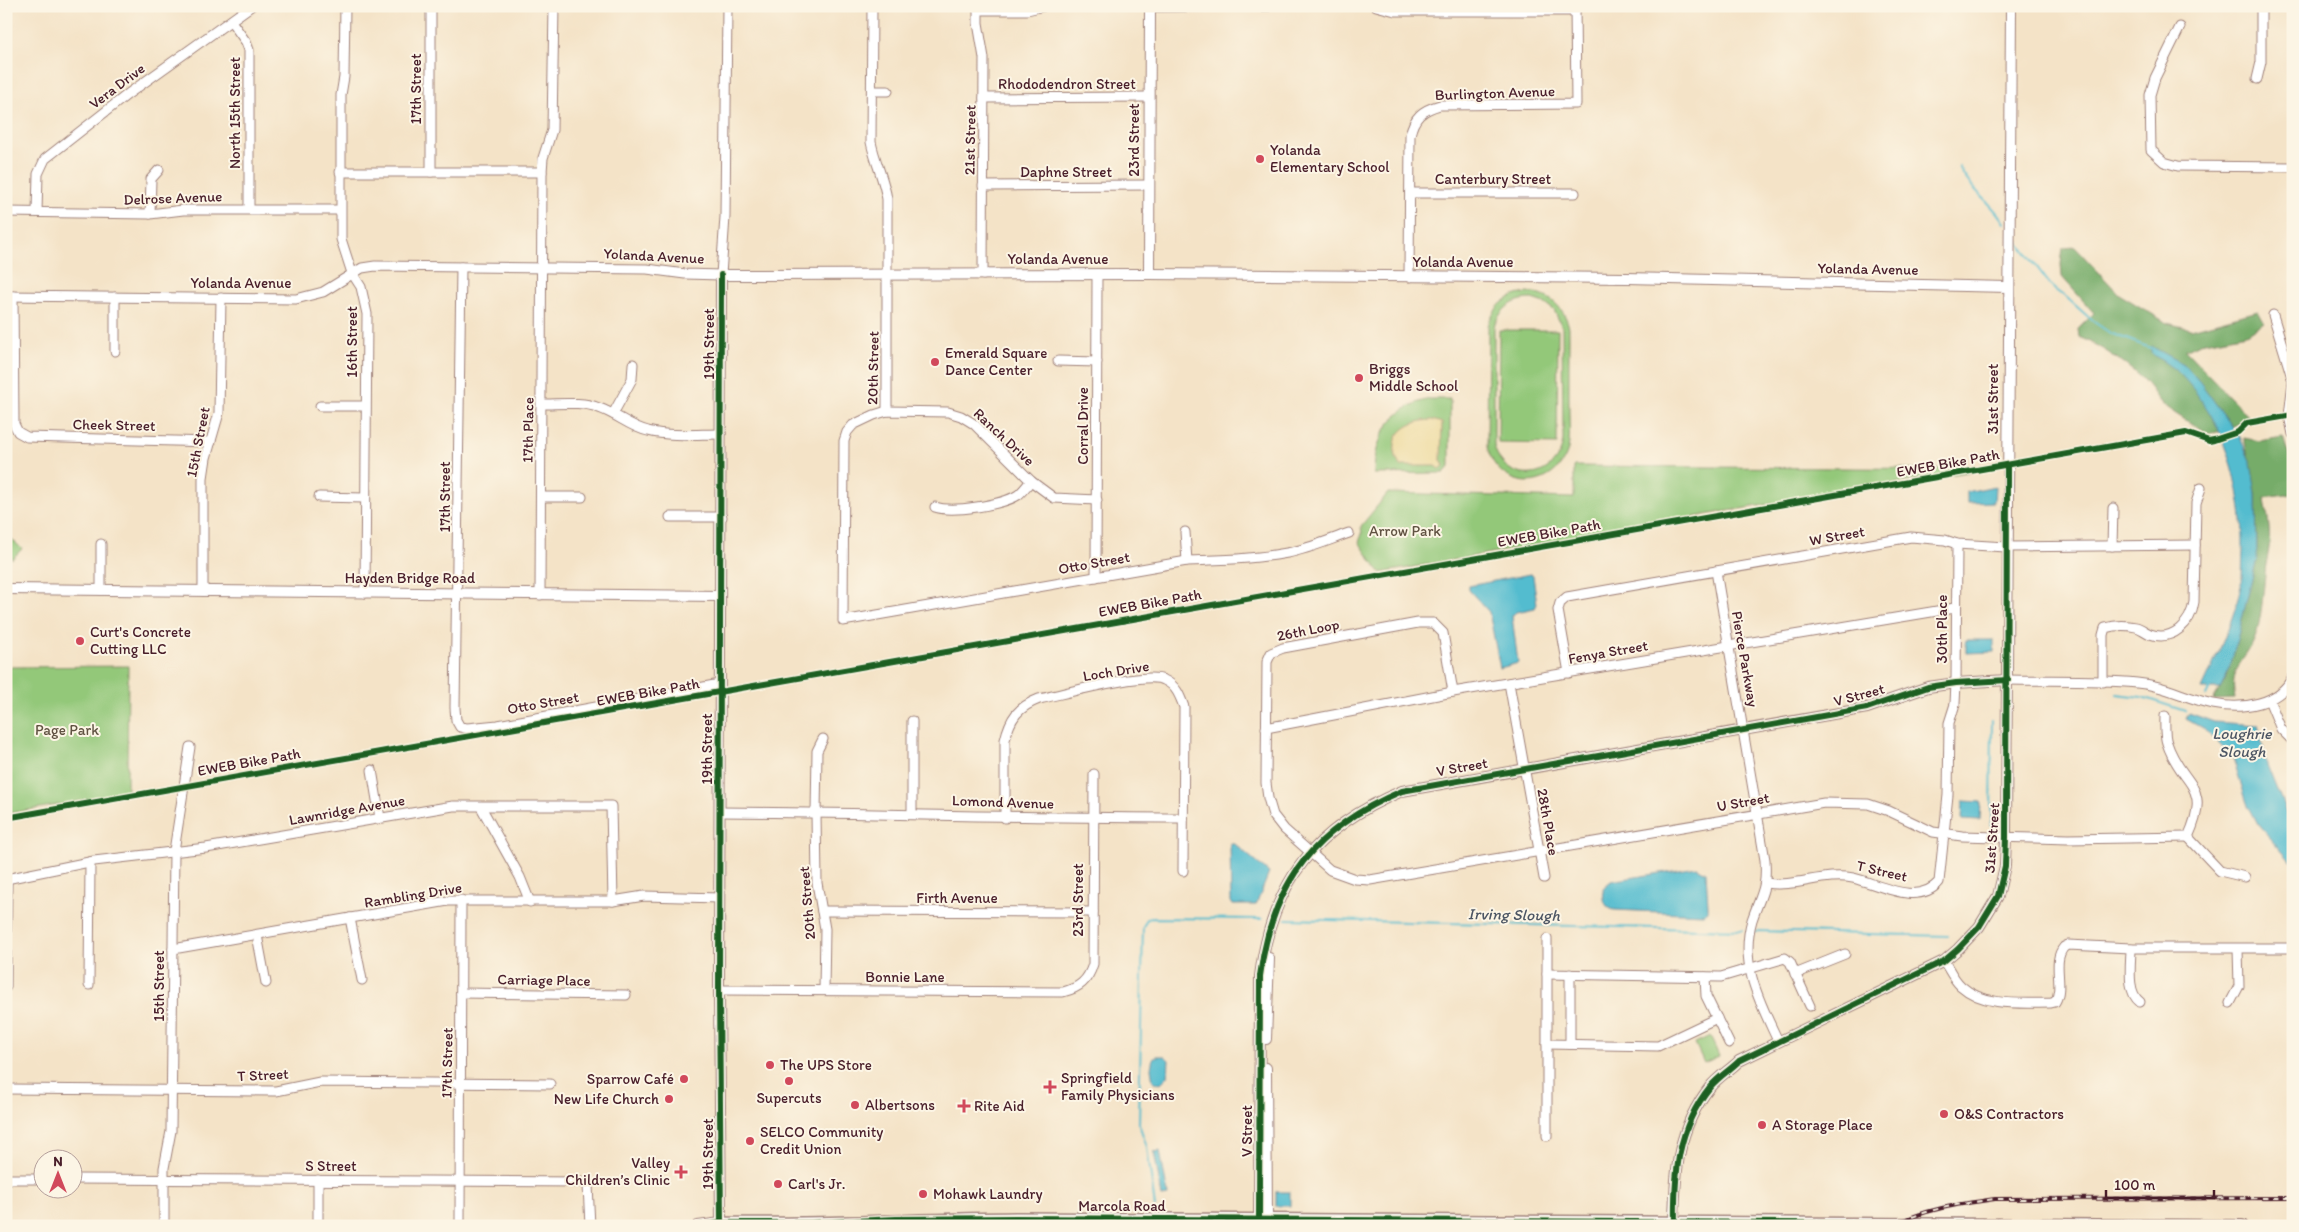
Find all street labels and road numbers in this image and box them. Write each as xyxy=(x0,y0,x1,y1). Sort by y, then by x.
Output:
street label: 17th Street xyxy=(407,53,425,125)
street label: North 15th Street xyxy=(226,57,244,169)
street label: Vera Drive xyxy=(86,59,148,113)
street label: Rhododendron Street xyxy=(998,75,1136,93)
street label: Burlington Avenue xyxy=(1435,82,1555,104)
street label: 23rd Street xyxy=(1125,103,1143,177)
street label: 21st Street xyxy=(960,104,980,175)
street label: Daphne Street xyxy=(1020,163,1112,181)
street label: Canterbury Street xyxy=(1435,170,1552,188)
street label: Delrose Avenue xyxy=(123,187,223,209)
street label: Yolanda Avenue xyxy=(603,244,705,268)
street label: Yolanda Avenue xyxy=(1007,250,1109,268)
street label: Yolanda Avenue xyxy=(1412,253,1514,271)
street label: Yolanda Avenue xyxy=(1817,259,1919,279)
street label: Yolanda Avenue xyxy=(190,274,292,292)
street label: 16th Street xyxy=(343,306,361,378)
street label: 19th Street xyxy=(700,308,718,380)
street label: 20th Street xyxy=(863,331,883,405)
street label: 31st Street xyxy=(1984,363,2002,434)
street label: Corral Drive xyxy=(1074,387,1092,465)
street label: 17th Place xyxy=(518,397,538,463)
street label: Ranch Drive xyxy=(970,404,1038,470)
street label: 15th Street xyxy=(182,405,214,479)
street label: Cheek Street xyxy=(72,415,156,435)
street label: EWEB Bike Path xyxy=(1895,445,2001,481)
street label: 17th Street xyxy=(436,461,454,533)
street label: EWEB Bike Path xyxy=(1496,515,1602,551)
street label: W Street xyxy=(1808,522,1866,550)
street label: Otto Street xyxy=(1057,548,1132,578)
street label: Hayden Bridge Road xyxy=(345,569,476,587)
street label: EWEB Bike Path xyxy=(1097,585,1203,621)
street label: 30th Place xyxy=(1933,595,1951,663)
street label: Pierce Parkway xyxy=(1728,610,1762,708)
street label: 26th Loop xyxy=(1275,615,1341,645)
street label: Fenya Street xyxy=(1567,636,1650,668)
street label: Loch Drive xyxy=(1082,657,1150,685)
street label: EWEB Bike Path xyxy=(595,674,701,710)
street label: V Street xyxy=(1832,680,1887,710)
street label: Otto Street xyxy=(506,688,581,718)
street label: 19th Street xyxy=(698,713,716,785)
street label: EWEB Bike Path xyxy=(196,744,302,780)
street label: V Street xyxy=(1435,754,1489,780)
street label: 28th Place xyxy=(1533,787,1563,857)
street label: U Street xyxy=(1715,788,1771,815)
street label: Lawnridge Avenue xyxy=(288,791,406,829)
street label: Lomond Avenue xyxy=(952,791,1054,813)
street label: 31st Street xyxy=(1981,802,2003,874)
street label: T Street xyxy=(1855,856,1909,886)
street label: 23rd Street xyxy=(1069,863,1087,937)
street label: 20th Street xyxy=(795,865,819,941)
street label: Rambling Drive xyxy=(363,878,463,912)
street label: Firth Avenue xyxy=(916,889,998,907)
street label: 15th Street xyxy=(150,950,168,1022)
street label: Bonnie Lane xyxy=(865,968,945,986)
street label: Carriage Place xyxy=(497,970,591,990)
street label: 17th Street xyxy=(437,1027,457,1099)
street label: T Street xyxy=(237,1065,290,1085)
street label: V Street xyxy=(1238,1105,1256,1157)
street label: 19th Street xyxy=(699,1118,717,1190)
street label: S Street xyxy=(305,1157,357,1175)
street label: Marcola Road xyxy=(1078,1197,1167,1215)

